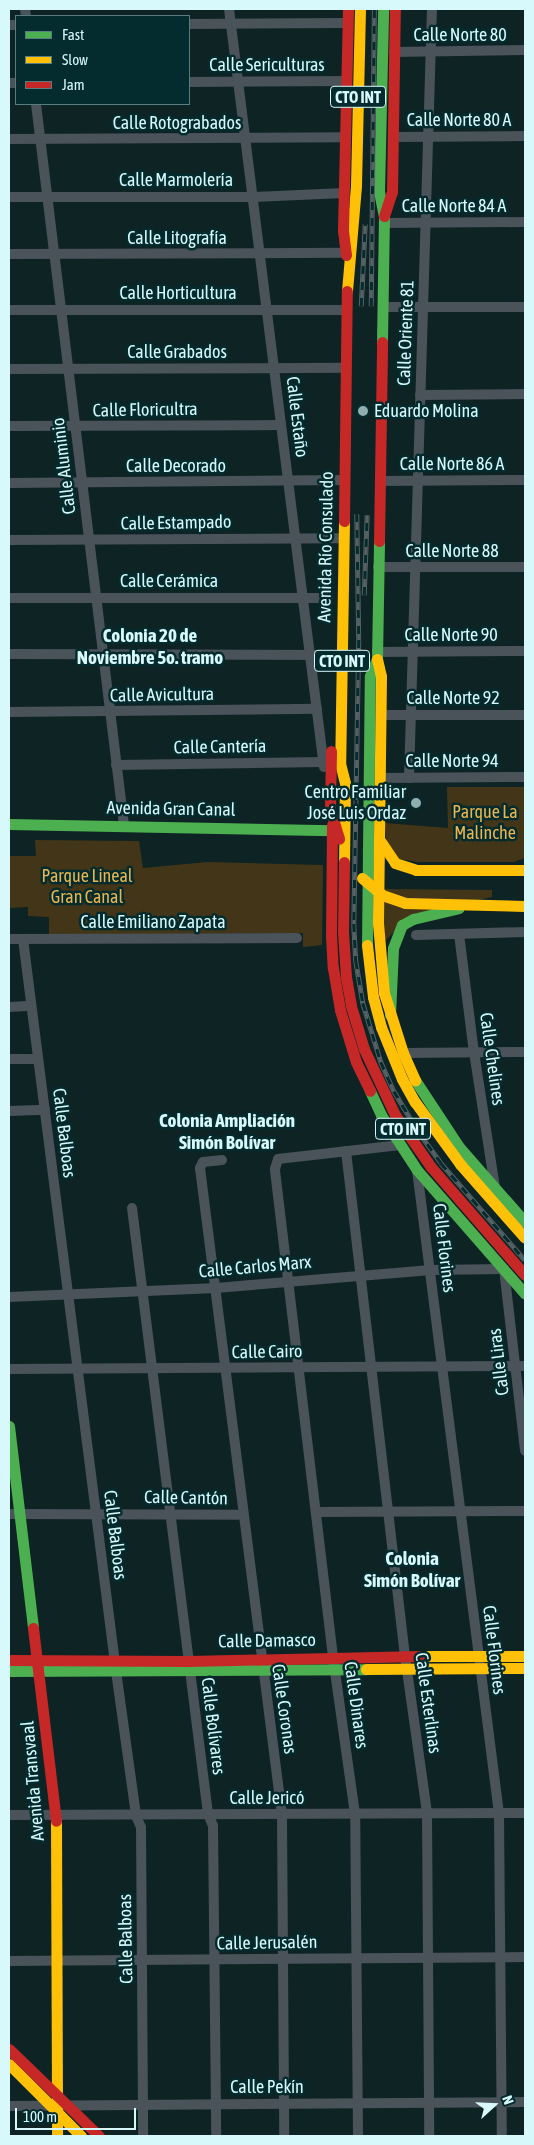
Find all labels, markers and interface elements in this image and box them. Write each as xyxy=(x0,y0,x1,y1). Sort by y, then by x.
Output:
legend xyxy=(15,15,190,105)
street label: Calle Norte 80 xyxy=(413,24,507,46)
text: Fast xyxy=(62,26,84,43)
text: Slow xyxy=(62,51,88,68)
street label: Calle Sericulturas xyxy=(209,54,325,76)
text: Jam xyxy=(62,76,85,93)
road number: CTO INT xyxy=(329,84,387,110)
street label: Calle Norte 80 A xyxy=(407,109,511,131)
street label: Calle Rotograbados xyxy=(113,112,241,134)
street label: Calle Marmolería xyxy=(119,169,233,191)
street label: Calle Norte 84 A xyxy=(402,195,506,217)
street label: Calle Litografía xyxy=(127,227,227,249)
street label: Calle Oriente 81 xyxy=(393,280,419,386)
street label: Calle Horticultura xyxy=(119,282,237,304)
street label: Calle Grabados xyxy=(127,341,227,363)
street label: Calle Estaño xyxy=(281,375,313,459)
street label: Calle Floricultra xyxy=(92,398,198,422)
place label: Eduardo Molina xyxy=(374,400,479,422)
marker: Eduardo Molina xyxy=(356,404,370,418)
street label: Calle Aluminio xyxy=(47,416,81,516)
street label: Calle Norte 86 A xyxy=(400,453,504,475)
street label: Calle Decorado xyxy=(126,455,226,477)
street label: Avenida Río Consulado xyxy=(314,471,338,623)
street label: Calle Estampado xyxy=(120,511,232,535)
street label: Calle Norte 88 xyxy=(405,540,499,562)
street label: Calle Cerámica xyxy=(120,570,218,592)
street label: Calle Norte 90 xyxy=(404,624,498,646)
district label: Colonia 20 de Noviembre 5o. tramo xyxy=(77,625,223,669)
road number: CTO INT xyxy=(313,648,371,674)
street label: Calle Avicultura xyxy=(110,683,214,707)
street label: Calle Norte 92 xyxy=(406,687,500,709)
street label: Calle Cantería xyxy=(173,735,267,759)
street label: Calle Norte 94 xyxy=(405,750,499,772)
place label: Centro Familiar José Luis Ordaz xyxy=(305,782,406,824)
street label: Avenida Gran Canal xyxy=(106,797,236,821)
marker: Centro Familiar José Luis Ordaz xyxy=(410,797,422,809)
park label: Parque La Malinche xyxy=(452,802,518,844)
park label: Parque Lineal Gran Canal xyxy=(41,866,133,909)
street label: Calle Emiliano Zapata xyxy=(80,911,226,933)
street label: Calle Chelines xyxy=(475,1011,509,1107)
street label: Calle Balboas xyxy=(48,1087,80,1179)
district label: Colonia Ampliación Simón Bolívar xyxy=(159,1110,295,1154)
road number: CTO INT xyxy=(374,1116,432,1142)
street label: Calle Florines xyxy=(428,1202,460,1294)
street label: Calle Carlos Marx xyxy=(198,1251,312,1283)
street label: Calle Liras xyxy=(484,1327,514,1397)
street label: Calle Cairo xyxy=(231,1341,303,1363)
street label: Calle Cantón xyxy=(144,1486,228,1510)
street label: Calle Balboas xyxy=(99,1489,131,1581)
district label: Colonia Simón Bolívar xyxy=(364,1548,460,1592)
street label: Calle Florines xyxy=(478,1604,510,1696)
street label: Calle Damasco xyxy=(218,1629,316,1653)
street label: Calle Esterlinas xyxy=(410,1651,446,1755)
street label: Calle Dinares xyxy=(339,1660,373,1750)
street label: Calle Coronas xyxy=(267,1663,301,1755)
street label: Calle Bolívares xyxy=(196,1676,230,1776)
street label: Avenida Transvaal xyxy=(17,1720,49,1842)
street label: Calle Jericó xyxy=(230,1787,304,1809)
street label: Calle Balboas xyxy=(114,1894,138,1984)
street label: Calle Jerusalén xyxy=(217,1931,317,1955)
street label: Calle Pekín xyxy=(230,2076,304,2098)
north arrow xyxy=(469,2080,519,2130)
text: N xyxy=(499,2093,517,2106)
scale bar xyxy=(18,2098,139,2130)
text: 100 m xyxy=(23,2108,57,2125)

